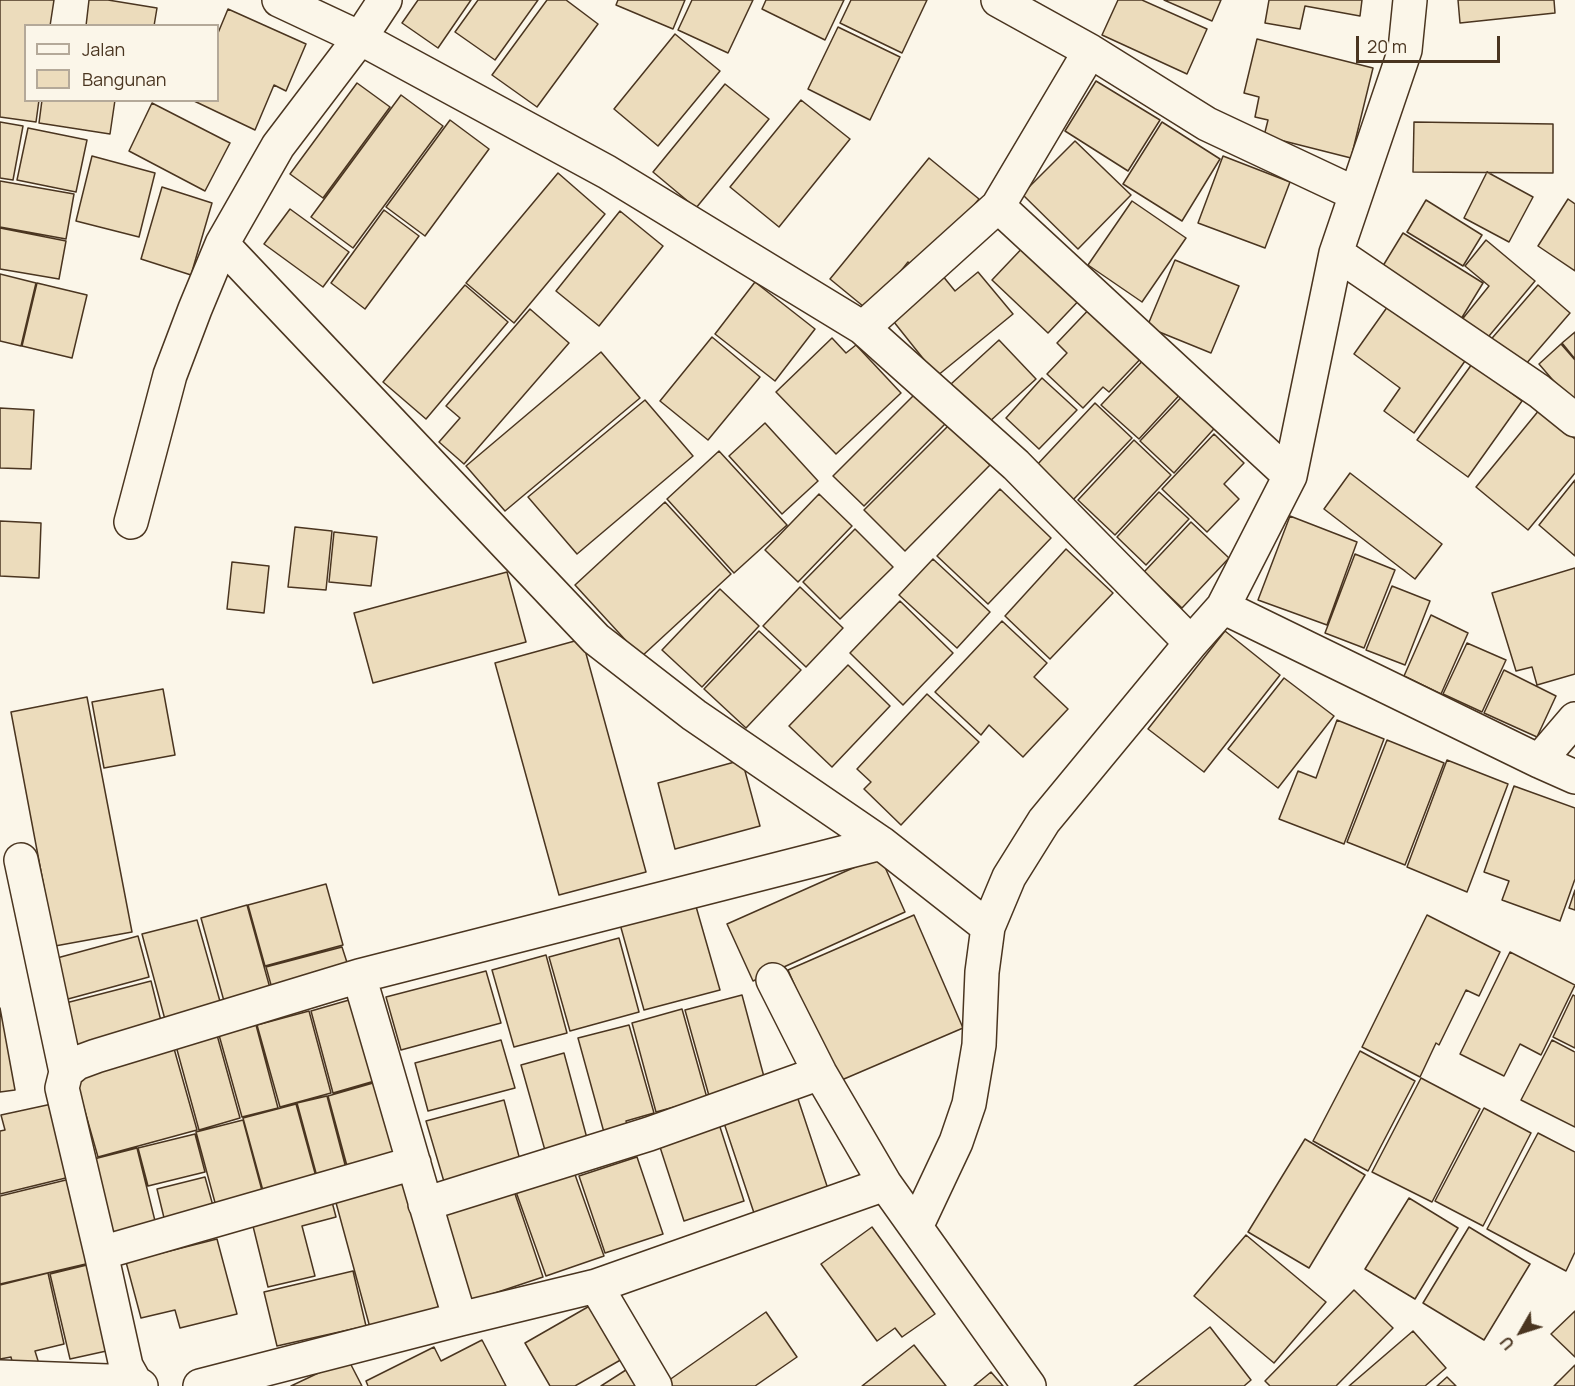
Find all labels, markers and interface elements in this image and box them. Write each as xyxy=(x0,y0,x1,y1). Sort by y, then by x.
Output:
legend xyxy=(24,24,219,102)
scale bar xyxy=(1359,24,1503,62)
text: 20 m xyxy=(1367,34,1407,58)
text: Jalan xyxy=(82,37,125,61)
text: Bangunan xyxy=(82,67,166,91)
north arrow xyxy=(1491,1302,1551,1362)
text: U xyxy=(1495,1332,1519,1355)

